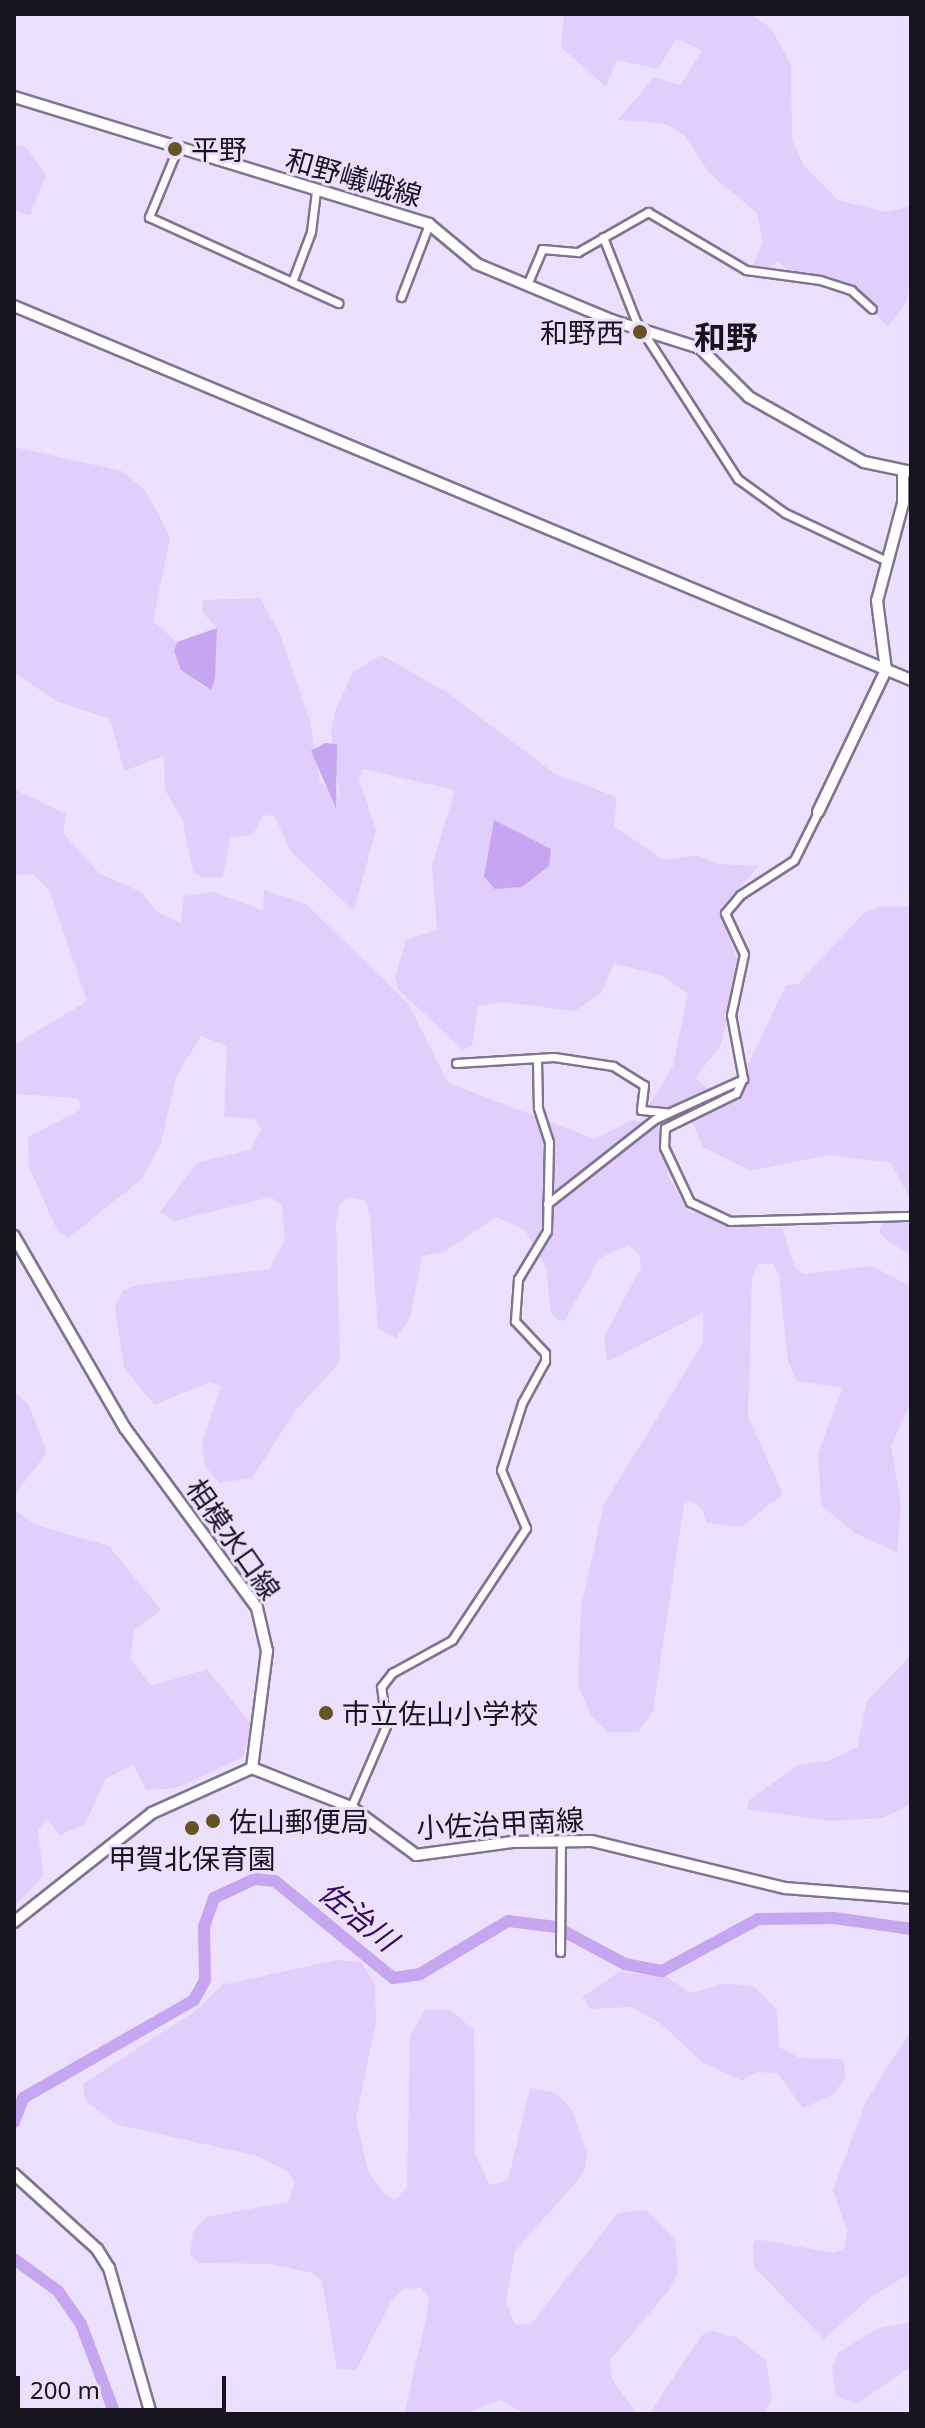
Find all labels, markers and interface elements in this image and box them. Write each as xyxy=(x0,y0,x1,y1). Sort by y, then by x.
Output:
place label: 平野 xyxy=(191,132,247,166)
marker: 平野 xyxy=(166,140,184,158)
street label: 和野嶬峨線 xyxy=(282,142,426,212)
place label: 和野西 xyxy=(540,315,624,349)
district label: 和野 xyxy=(694,318,758,356)
marker: 和野西 xyxy=(631,323,649,341)
street label: 相模水口線 xyxy=(180,1472,288,1606)
place label: 市立佐山小学校 xyxy=(342,1696,538,1730)
marker: 市立佐山小学校 xyxy=(317,1704,335,1722)
street label: 小佐治甲南線 xyxy=(415,1802,585,1844)
place label: 佐山郵便局 xyxy=(229,1804,369,1838)
marker: 佐山郵便局 xyxy=(204,1812,222,1830)
marker: 甲賀北保育園 xyxy=(183,1819,201,1837)
place label: 甲賀北保育園 xyxy=(108,1841,276,1875)
water label: 佐治川 xyxy=(312,1874,404,1958)
scale bar xyxy=(20,2360,230,2410)
text: 200 m xyxy=(30,2373,100,2406)

